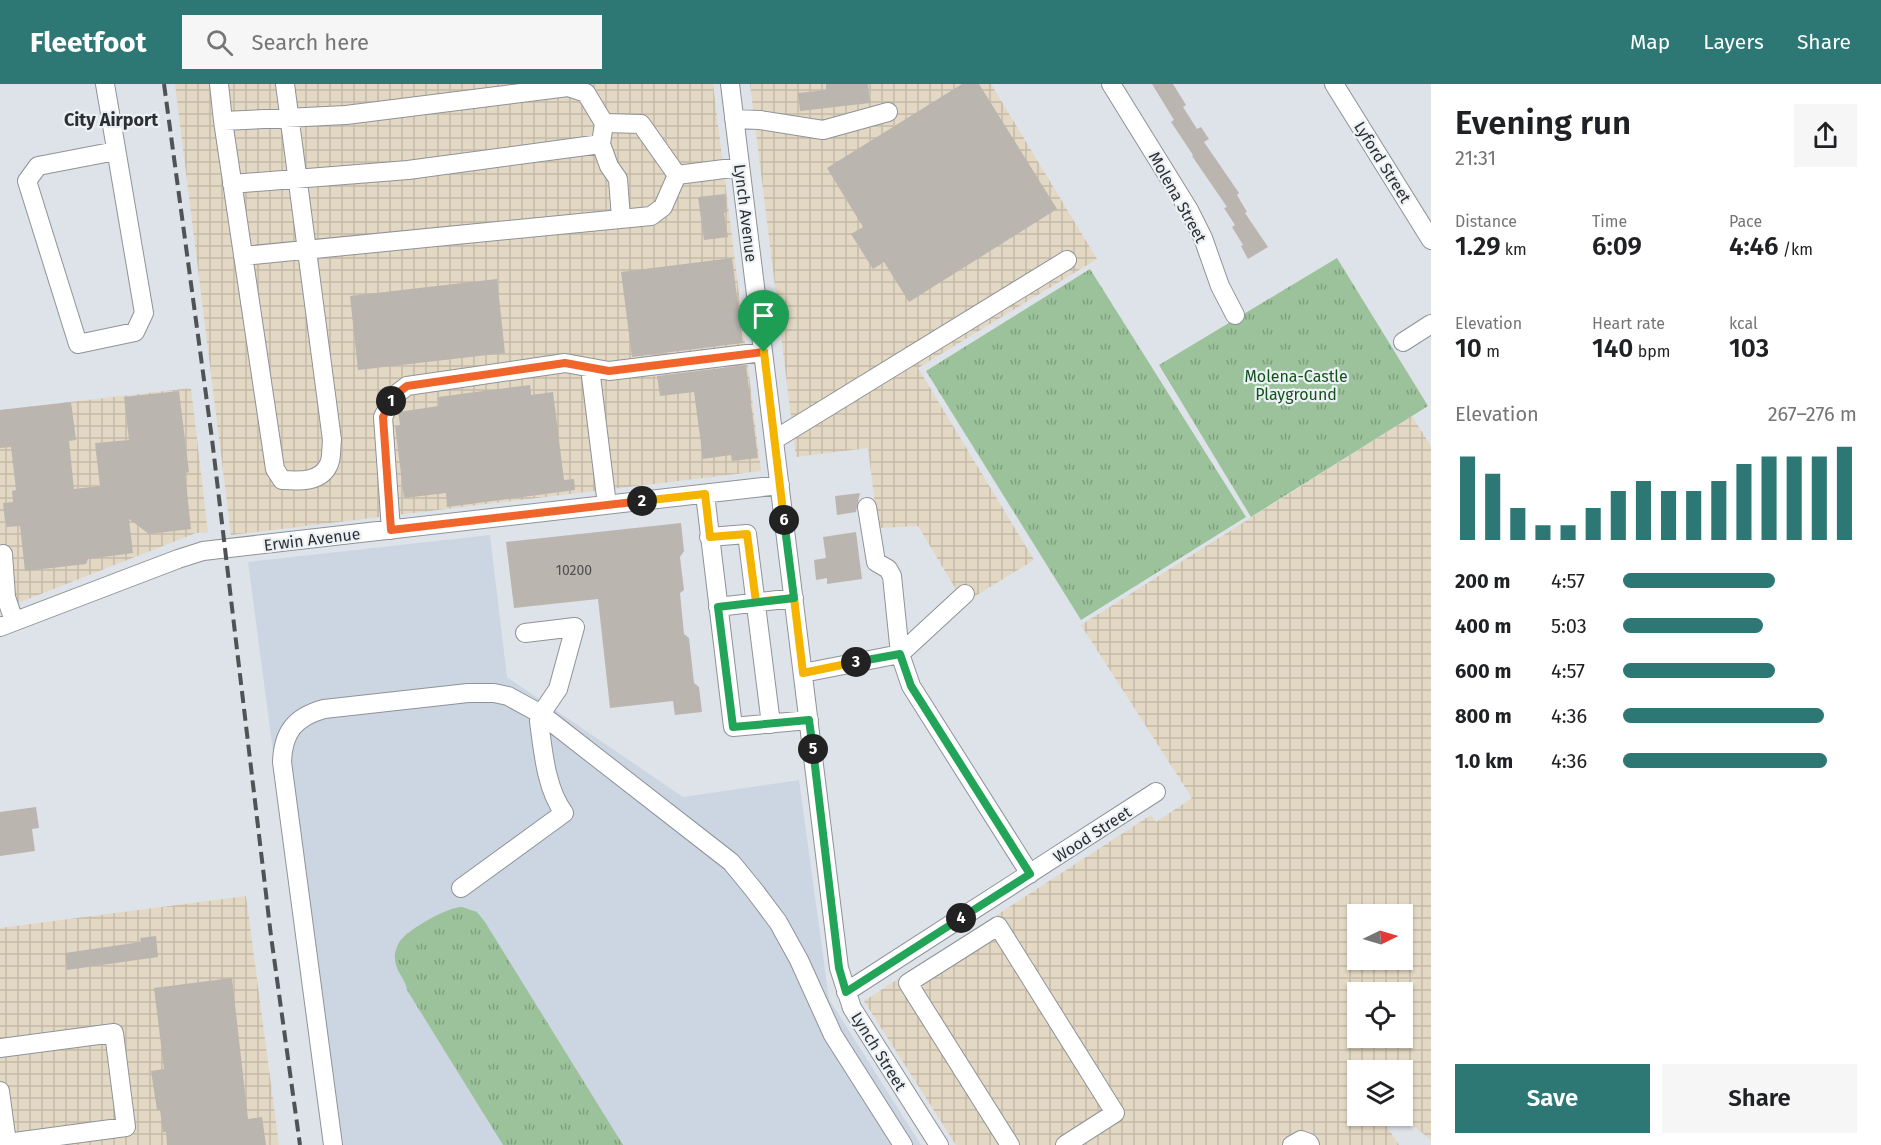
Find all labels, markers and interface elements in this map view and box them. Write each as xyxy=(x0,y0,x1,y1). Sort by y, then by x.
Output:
search box xyxy=(182,15,602,69)
text: Fleetfoot xyxy=(30,26,146,59)
icon: search xyxy=(203,26,236,59)
text: Search here xyxy=(251,29,369,56)
text: Map xyxy=(1630,29,1670,55)
text: Layers xyxy=(1703,29,1764,55)
text: Share xyxy=(1797,29,1851,55)
text: Evening run xyxy=(1455,103,1631,143)
button: share xyxy=(1794,104,1857,167)
district label: City Airport xyxy=(64,109,159,131)
street label: Lyford Street xyxy=(1350,118,1415,207)
text: 21:31 xyxy=(1455,146,1496,170)
street label: Molena Street xyxy=(1145,149,1210,246)
street label: Lynch Avenue xyxy=(730,163,761,263)
text: Distance xyxy=(1455,212,1517,231)
text: Time xyxy=(1592,212,1627,231)
text: Pace xyxy=(1729,212,1762,231)
text: 1.29 xyxy=(1455,231,1501,262)
text: 6:09 xyxy=(1592,231,1642,262)
text: 4:46 xyxy=(1729,231,1779,262)
text: km xyxy=(1501,240,1527,259)
text: /km xyxy=(1779,240,1813,259)
pin xyxy=(738,290,789,352)
icon: arrive xyxy=(747,299,780,332)
text: Elevation xyxy=(1455,314,1522,333)
text: Heart rate xyxy=(1592,314,1665,333)
text: kcal xyxy=(1729,314,1758,333)
text: 10 xyxy=(1455,333,1482,364)
text: 140 xyxy=(1592,333,1633,364)
text: 103 xyxy=(1729,333,1769,364)
text: m xyxy=(1482,342,1500,361)
text: bpm xyxy=(1633,342,1670,361)
park label: Molena-Castle Playground xyxy=(1244,367,1348,404)
pin: 1 xyxy=(376,386,406,416)
text: 1 xyxy=(387,391,395,410)
text: Elevation xyxy=(1455,402,1539,426)
text: 267–276 m xyxy=(1768,402,1857,426)
pin: 2 xyxy=(627,486,657,516)
text: 2 xyxy=(638,491,646,510)
pin: 6 xyxy=(769,505,799,535)
text: 6 xyxy=(779,510,789,529)
street label: Erwin Avenue xyxy=(263,524,361,555)
house number: 10200 xyxy=(556,562,592,579)
text: 200 m xyxy=(1455,569,1510,593)
text: 4:57 xyxy=(1551,569,1585,593)
text: 400 m xyxy=(1455,614,1511,638)
text: 5:03 xyxy=(1551,614,1587,638)
pin: 3 xyxy=(841,647,871,677)
text: 3 xyxy=(852,652,860,671)
text: 600 m xyxy=(1455,659,1511,683)
text: 4:57 xyxy=(1551,659,1585,683)
text: 800 m xyxy=(1455,704,1512,728)
text: 4:36 xyxy=(1551,704,1587,728)
pin: 5 xyxy=(798,734,828,764)
text: 5 xyxy=(809,739,817,758)
text: 1.0 km xyxy=(1455,749,1513,773)
text: 4:36 xyxy=(1551,749,1587,773)
street label: Wood Street xyxy=(1050,802,1135,867)
pin: 4 xyxy=(946,903,976,933)
north arrow xyxy=(1347,904,1413,970)
map controls xyxy=(1347,904,1413,1126)
text: 4 xyxy=(956,908,966,927)
button: locate xyxy=(1347,982,1413,1048)
street label: Lynch Street xyxy=(847,1009,910,1094)
button: layers xyxy=(1347,1060,1413,1126)
button: Save xyxy=(1455,1064,1650,1133)
button: Share xyxy=(1662,1064,1857,1133)

